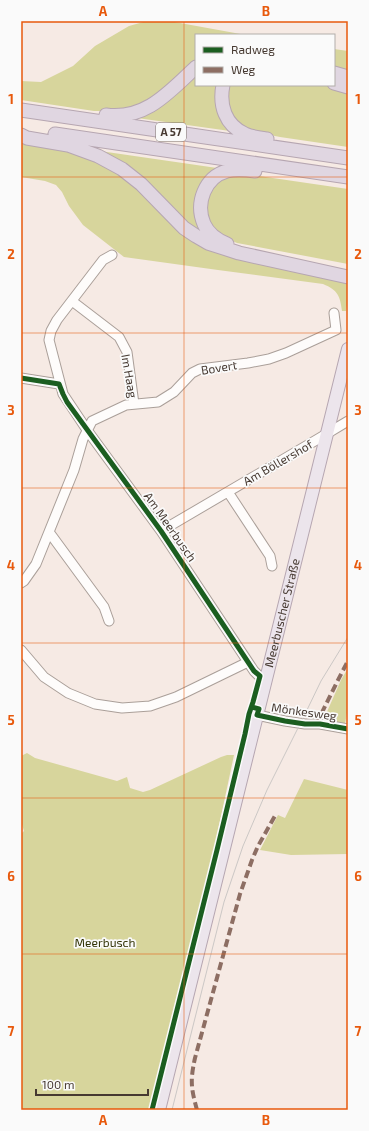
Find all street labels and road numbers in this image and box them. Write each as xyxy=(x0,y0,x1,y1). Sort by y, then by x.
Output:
road number: A 57 xyxy=(156,123,186,141)
street label: Im Haag xyxy=(119,353,141,399)
street label: Bovert xyxy=(200,357,238,377)
street label: Am Böllershof xyxy=(240,436,315,488)
street label: Am Meerbusch xyxy=(142,489,200,564)
street label: Meerbuscher Straße xyxy=(261,557,302,669)
street label: Mönkesweg xyxy=(271,700,338,723)

